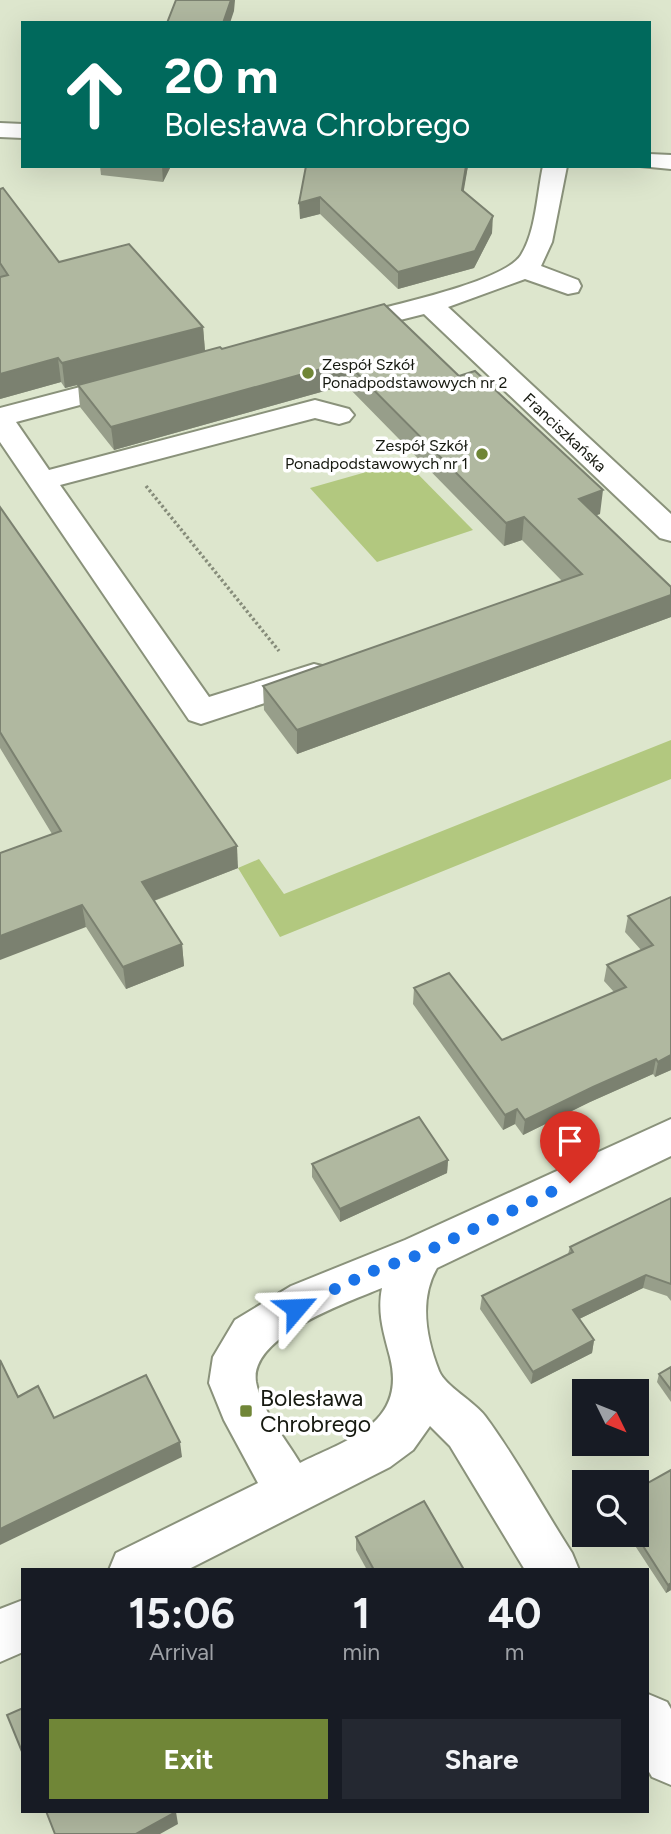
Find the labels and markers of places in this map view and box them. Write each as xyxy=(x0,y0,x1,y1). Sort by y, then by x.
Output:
place label: Zespół Szkół Ponadpodstawowych nr 2 xyxy=(322,355,507,392)
marker: Zespół Szkół Ponadpodstawowych nr 2 xyxy=(300,365,316,381)
place label: Zespół Szkół Ponadpodstawowych nr 1 xyxy=(285,436,468,473)
marker: Zespół Szkół Ponadpodstawowych nr 1 xyxy=(474,446,490,462)
pin xyxy=(540,1111,600,1183)
place label: Bolesława Chrobrego xyxy=(260,1384,371,1438)
marker: Bolesława Chrobrego xyxy=(238,1403,254,1419)

